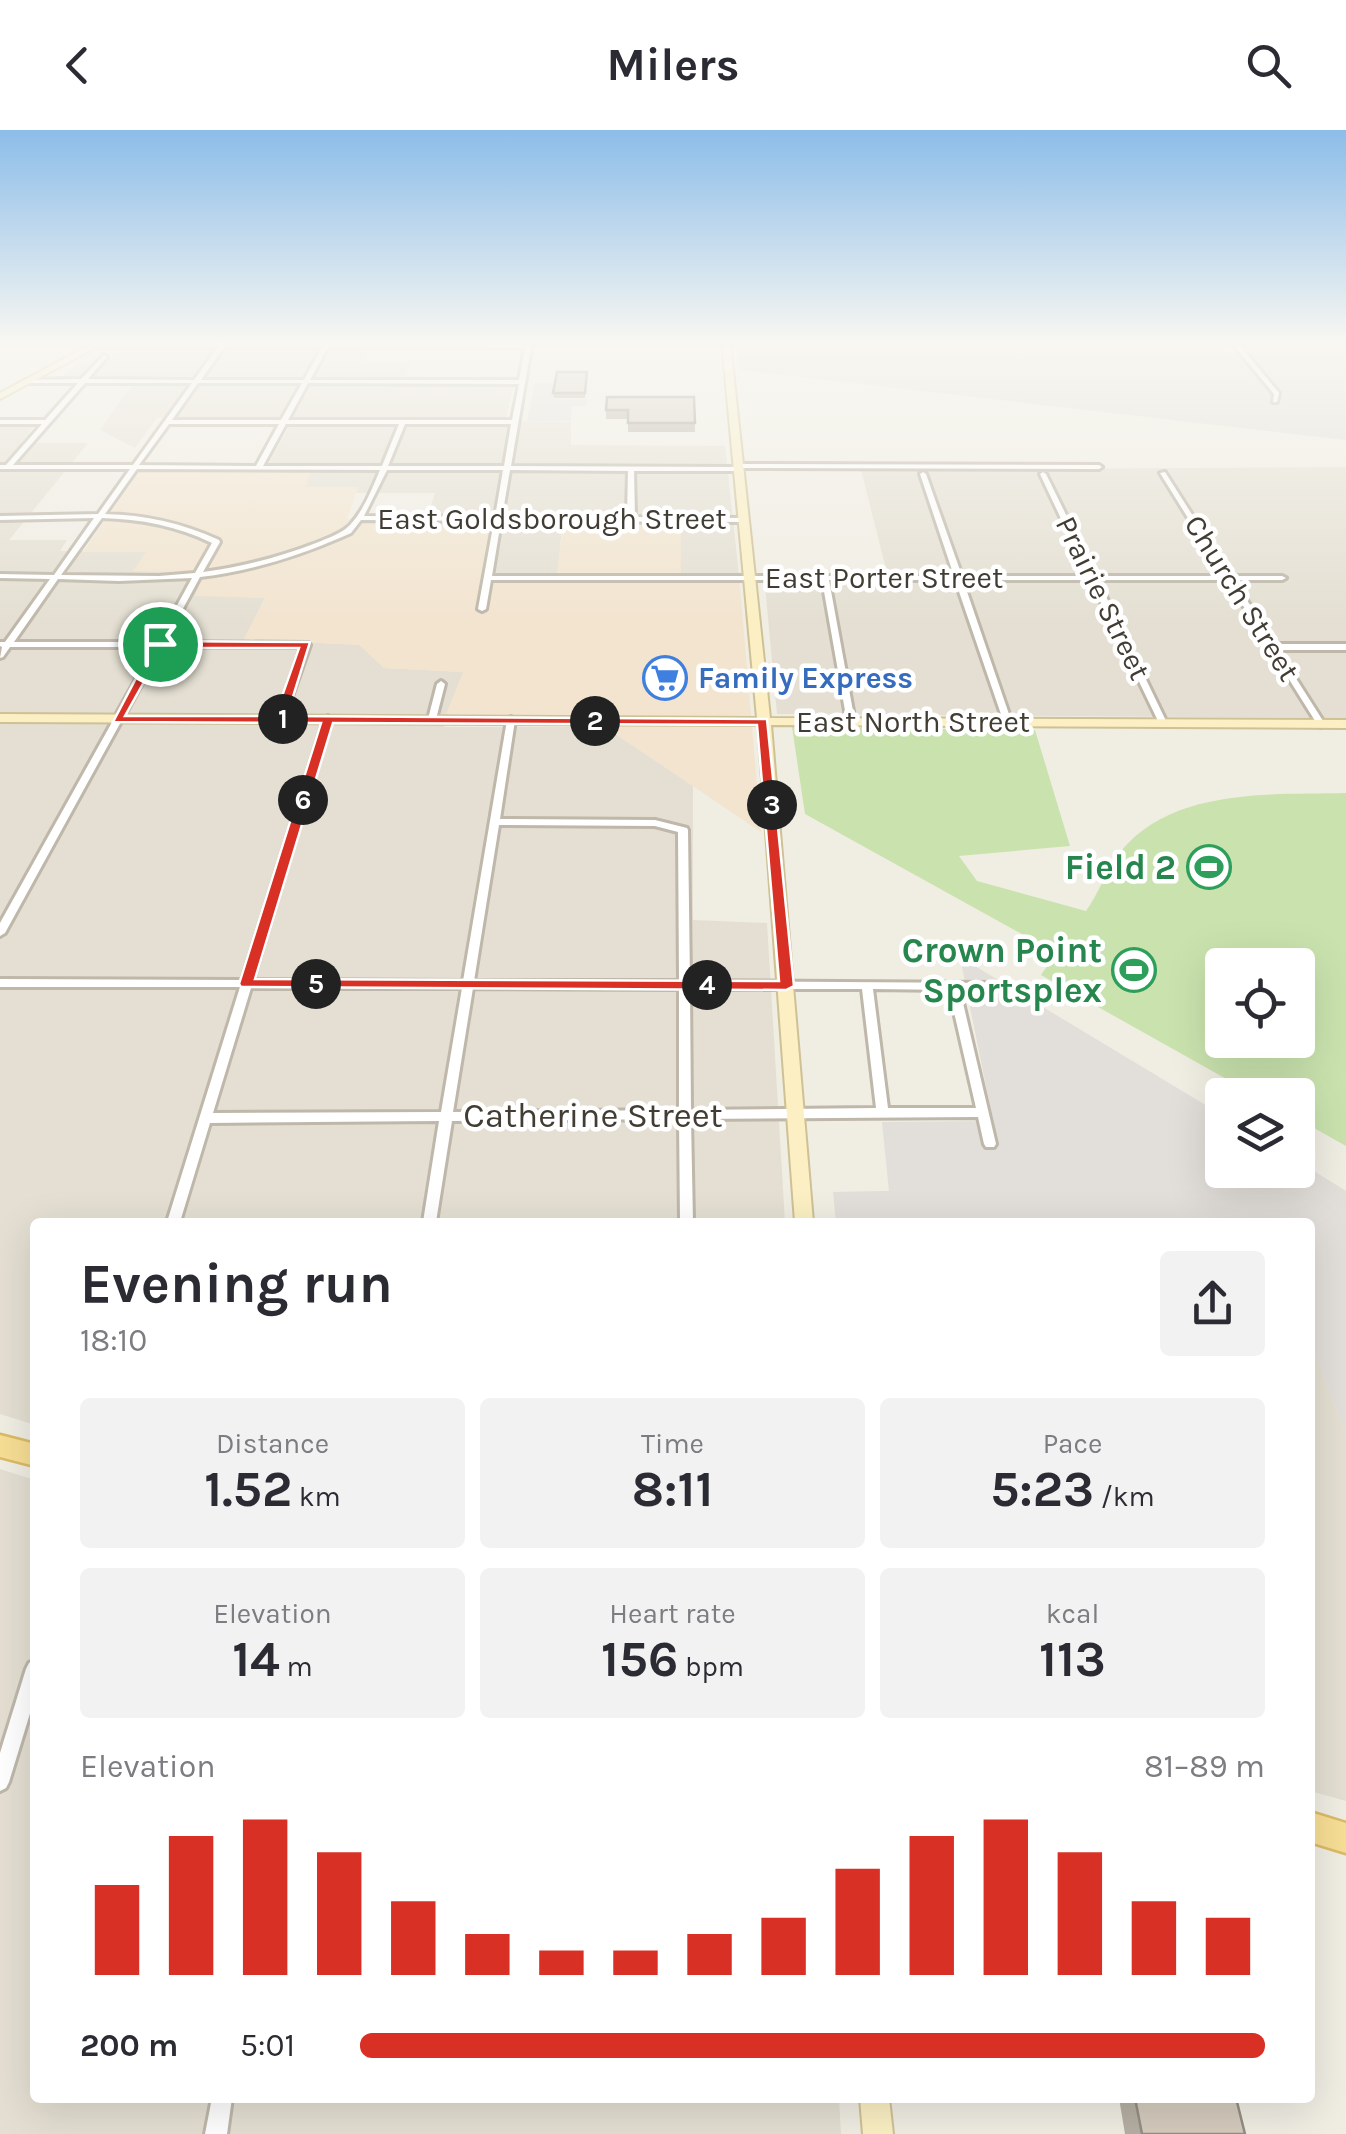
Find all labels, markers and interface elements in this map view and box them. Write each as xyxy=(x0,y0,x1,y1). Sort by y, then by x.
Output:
icon: back xyxy=(50,38,105,93)
icon: search xyxy=(1241,38,1296,93)
text: Milers xyxy=(606,39,740,91)
street label: East Goldsborough Street xyxy=(377,501,727,537)
street label: Church Street xyxy=(1177,508,1307,688)
street label: Prairie Street xyxy=(1048,510,1158,686)
street label: East Porter Street xyxy=(765,560,1003,596)
pin xyxy=(118,602,203,687)
icon: arrive xyxy=(133,617,188,672)
supermarket icon: Family Express xyxy=(642,655,688,701)
place label: Family Express xyxy=(698,660,913,696)
pin: 1 xyxy=(258,694,308,744)
pin: 2 xyxy=(570,696,620,746)
text: 1 xyxy=(278,702,288,735)
text: 2 xyxy=(587,704,603,737)
street label: East North Street xyxy=(796,704,1030,740)
pin: 6 xyxy=(278,775,328,825)
pin: 3 xyxy=(747,780,797,830)
text: 6 xyxy=(295,783,312,816)
text: 3 xyxy=(763,788,781,821)
sports icon: Field 2 xyxy=(1186,844,1232,890)
place label: Field 2 xyxy=(1065,847,1176,888)
place label: Crown Point Sportsplex xyxy=(902,930,1102,1011)
sports icon: Crown Point Sportsplex xyxy=(1111,947,1157,993)
map controls xyxy=(1205,948,1315,1188)
button: locate xyxy=(1205,948,1315,1058)
pin: 5 xyxy=(291,959,341,1009)
pin: 4 xyxy=(682,960,732,1010)
text: 5 xyxy=(308,967,324,1000)
text: 4 xyxy=(699,968,715,1001)
button: layers xyxy=(1205,1078,1315,1188)
street label: Catherine Street xyxy=(463,1095,723,1136)
button: share xyxy=(1160,1251,1265,1356)
text: Evening run xyxy=(80,1252,393,1316)
text: 18:10 xyxy=(80,1322,147,1359)
text: Distance xyxy=(216,1427,329,1460)
text: Time xyxy=(641,1427,704,1460)
text: Pace xyxy=(1043,1427,1102,1460)
text: 1.52 xyxy=(204,1460,292,1519)
text: 8:11 xyxy=(632,1460,713,1519)
text: 5:23 xyxy=(990,1460,1094,1519)
text: km xyxy=(292,1480,341,1513)
text: /km xyxy=(1094,1480,1155,1513)
text: Elevation xyxy=(213,1597,332,1630)
text: Heart rate xyxy=(609,1597,736,1630)
text: kcal xyxy=(1046,1597,1099,1630)
text: 14 xyxy=(232,1630,280,1689)
text: 156 xyxy=(601,1630,678,1689)
text: 113 xyxy=(1039,1630,1106,1689)
text: m xyxy=(280,1650,313,1683)
text: bpm xyxy=(678,1650,744,1683)
text: Elevation xyxy=(80,1748,215,1785)
text: 81–89 m xyxy=(1144,1748,1265,1785)
text: 200 m xyxy=(80,2027,178,2064)
text: 5:01 xyxy=(240,2027,295,2064)

